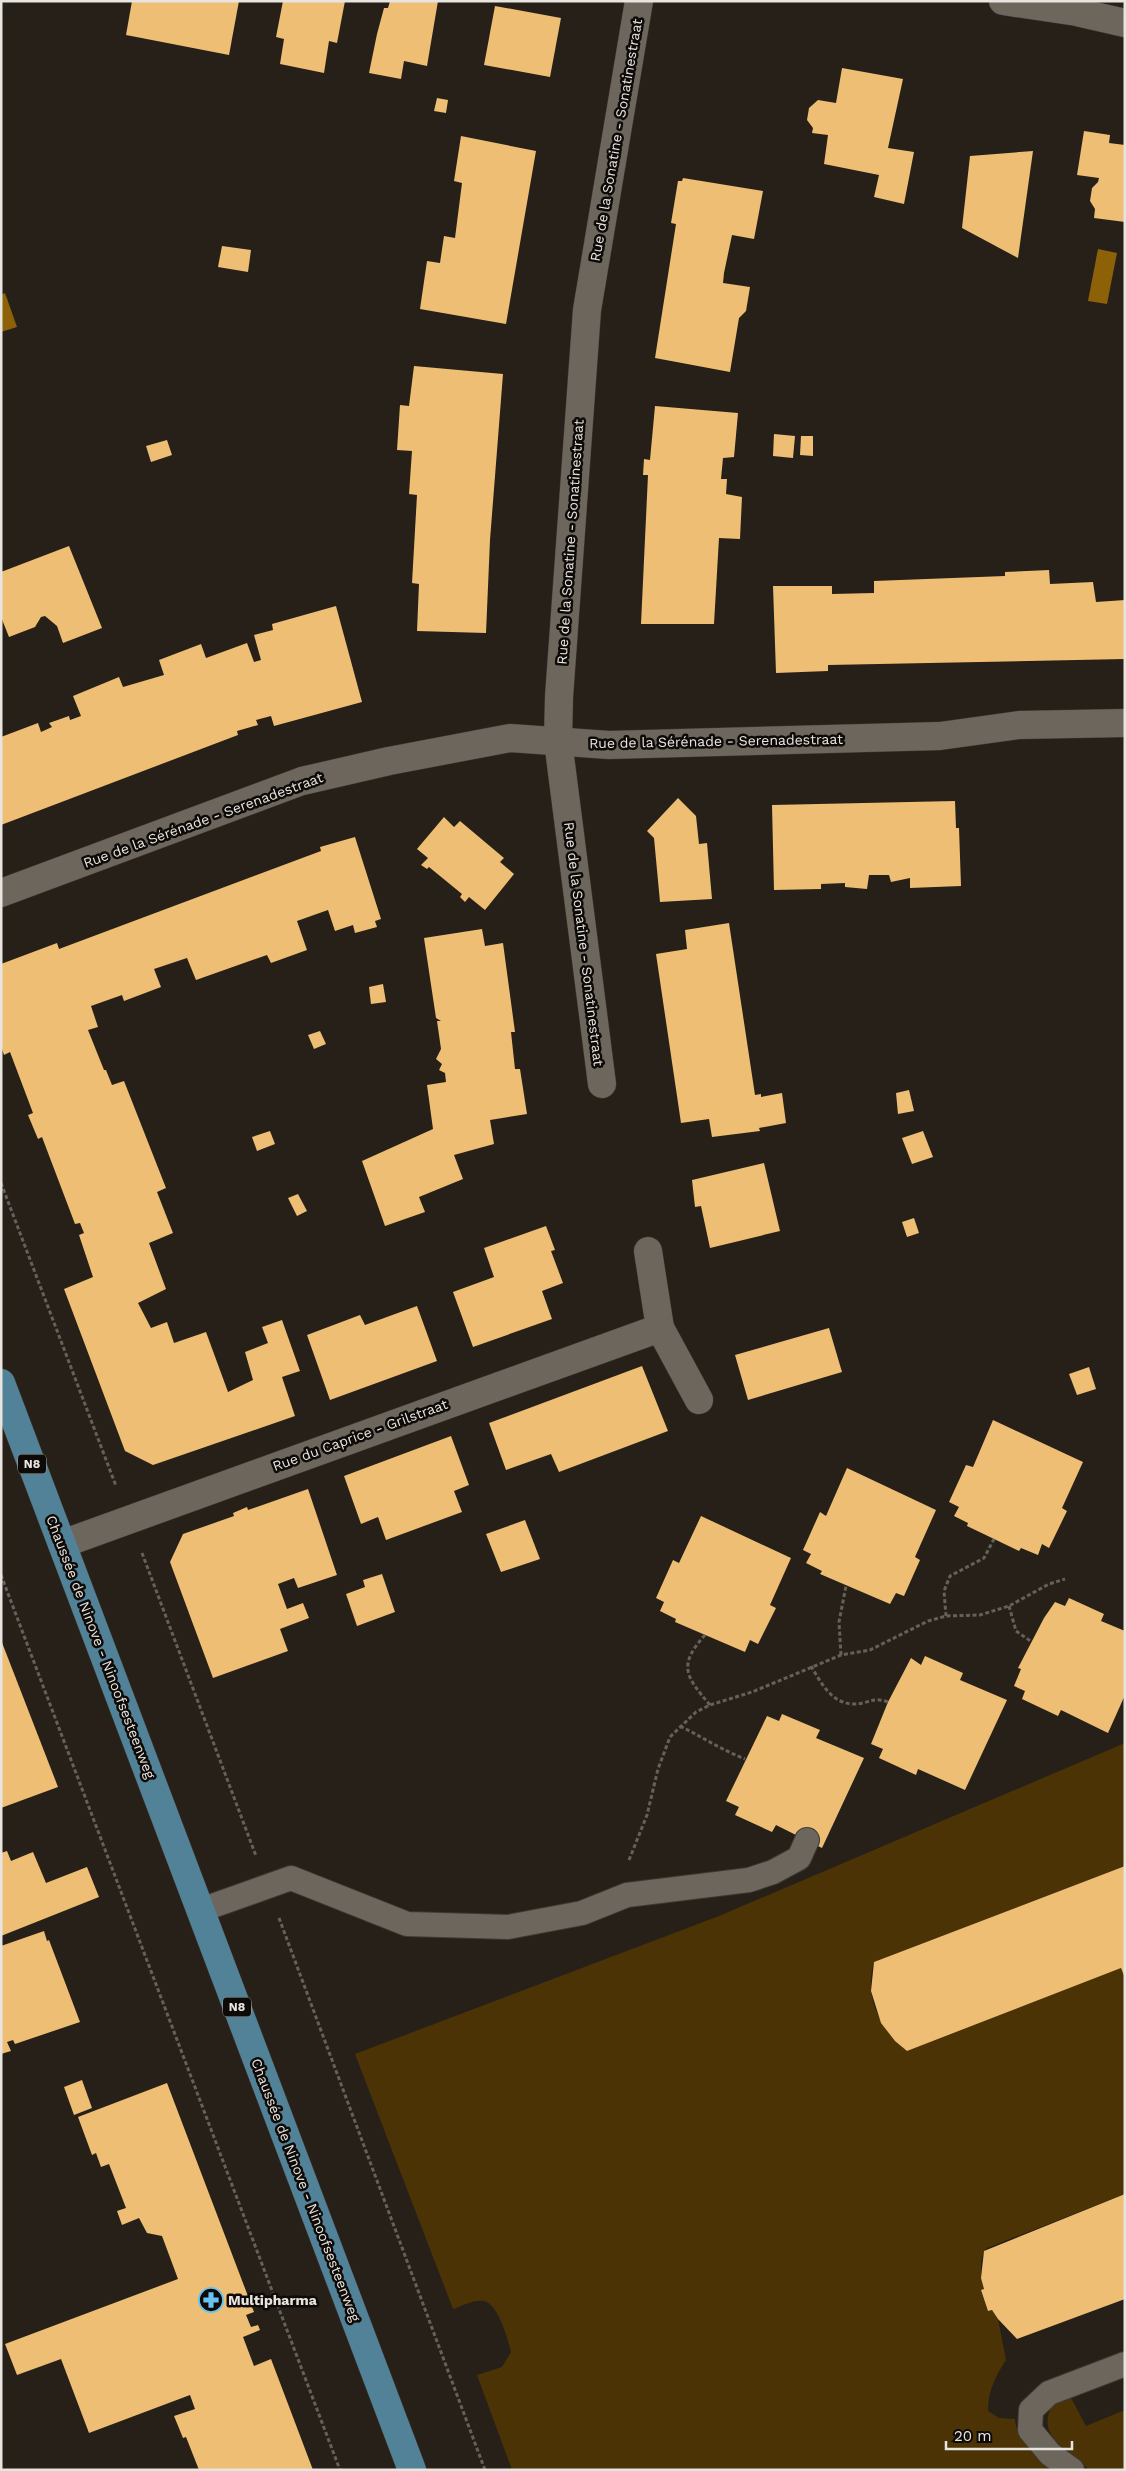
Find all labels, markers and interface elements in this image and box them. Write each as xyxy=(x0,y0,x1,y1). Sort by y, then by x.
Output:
street label: Rue de la Sonatine - Sonatinestraat xyxy=(587,17,645,262)
street label: Rue de la Sonatine - Sonatinestraat xyxy=(553,419,587,665)
street label: Rue de la Sérénade - Serenadestraat xyxy=(589,731,843,751)
street label: Rue de la Sérénade - Serenadestraat xyxy=(81,769,325,871)
street label: Rue de la Sonatine - Sonatinestraat xyxy=(561,821,607,1067)
street label: Rue du Caprice - Grilstraat xyxy=(270,1396,450,1474)
road number: N8 xyxy=(18,1455,46,1474)
street label: Chaussée de Ninove - Ninoofsesteenweg xyxy=(43,1513,159,1781)
road number: N8 xyxy=(223,1998,251,2016)
street label: Chaussée de Ninove - Ninoofsesteenweg xyxy=(248,2056,364,2324)
pharmacy icon: Multipharma xyxy=(198,2287,224,2313)
place label: Multipharma xyxy=(228,2292,318,2308)
scale bar xyxy=(946,2418,1072,2450)
text: 20 m xyxy=(954,2427,992,2445)

